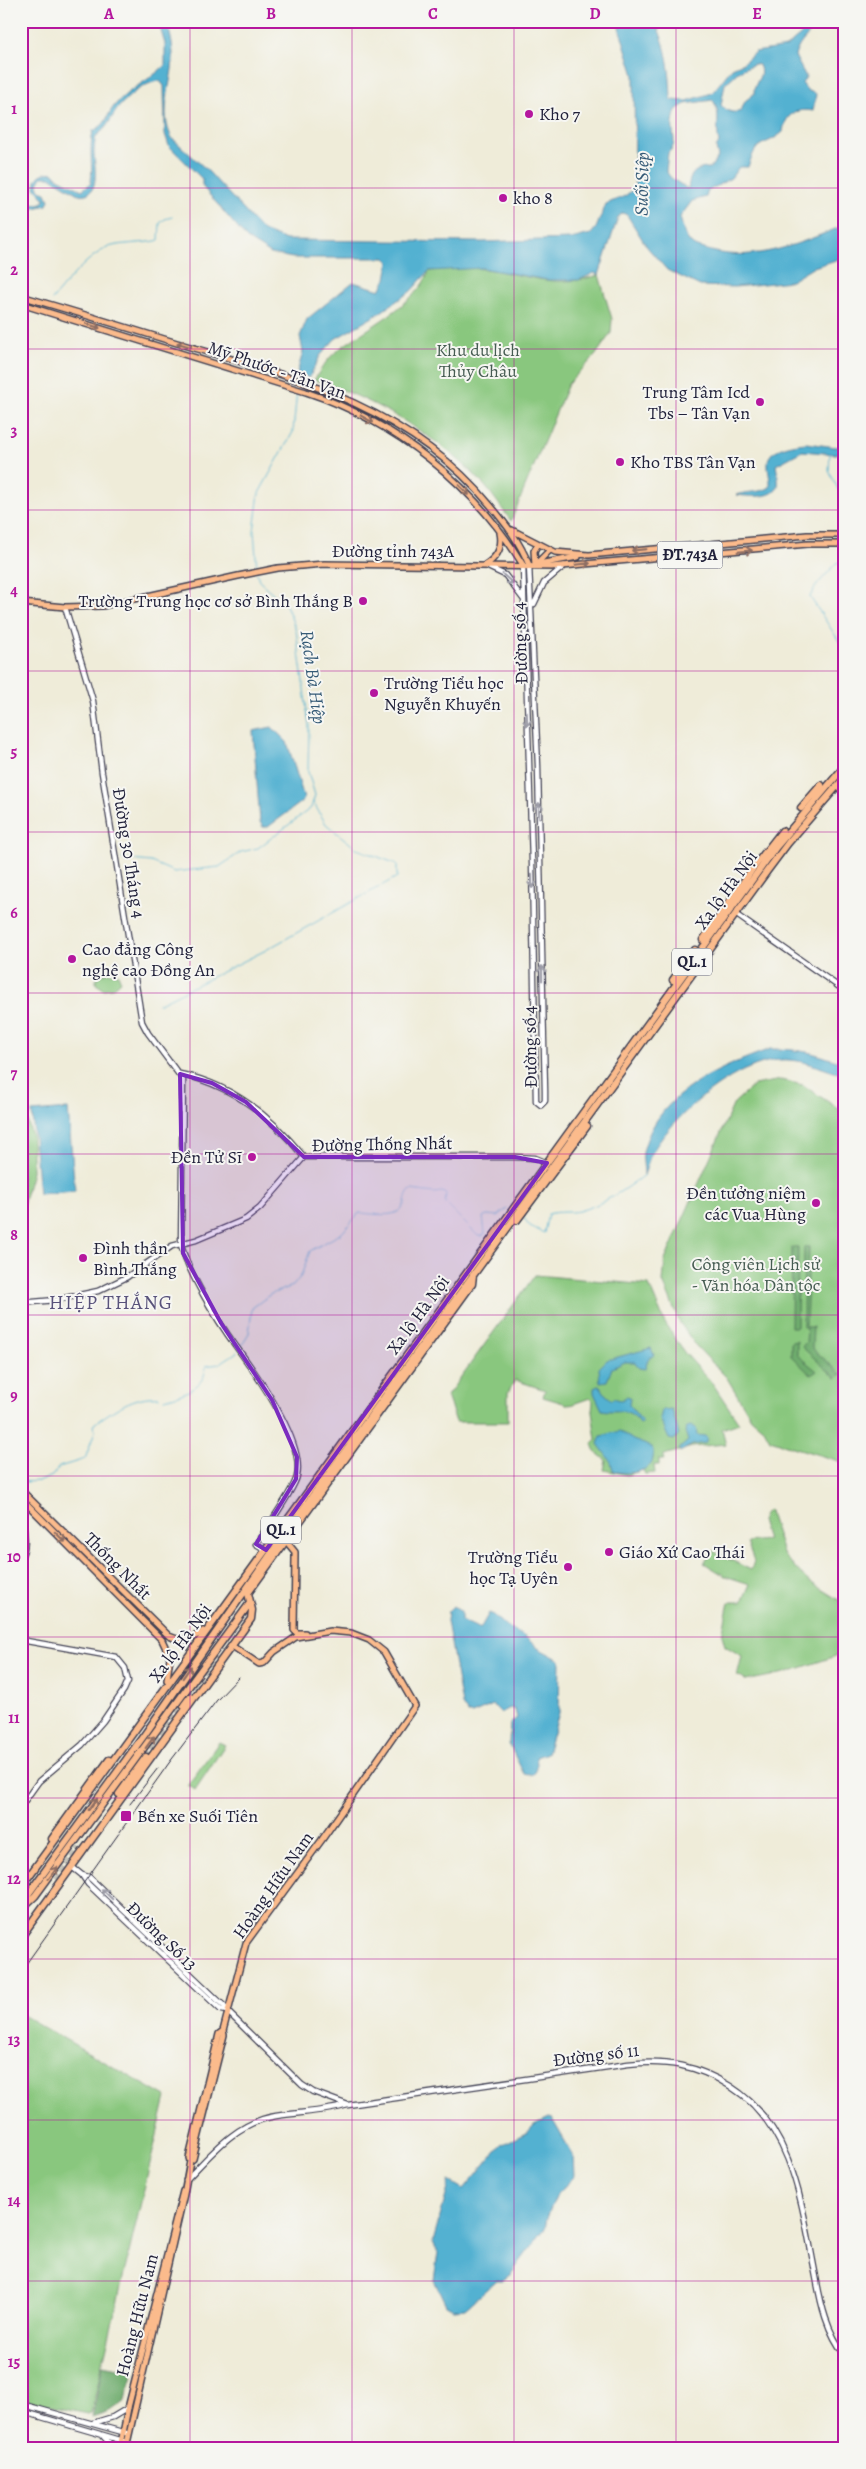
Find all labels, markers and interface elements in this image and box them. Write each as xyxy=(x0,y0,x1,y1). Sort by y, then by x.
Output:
text: A xyxy=(103,3,115,25)
text: B xyxy=(266,3,276,25)
text: C xyxy=(428,3,438,25)
text: D xyxy=(589,3,601,25)
text: E xyxy=(752,3,762,25)
text: 1 xyxy=(11,98,17,120)
place label: Kho 7 xyxy=(539,102,580,126)
marker: Kho 7 xyxy=(523,108,535,120)
water label: Suối Siệp xyxy=(628,152,656,216)
place label: kho 8 xyxy=(513,186,553,210)
marker: kho 8 xyxy=(497,192,509,204)
text: 2 xyxy=(10,259,18,281)
one-way arrow xyxy=(84,322,100,332)
street label: Mỹ Phước - Tân Vạn xyxy=(205,335,349,405)
park label: Khu du lịch Thủy Châu xyxy=(436,338,520,383)
one-way arrow xyxy=(177,339,193,349)
place label: Trung Tâm Icd Tbs – Tân Vạn xyxy=(643,380,750,425)
marker: Trung Tâm Icd Tbs – Tân Vạn xyxy=(754,396,766,408)
one-way arrow xyxy=(359,414,374,424)
text: 3 xyxy=(11,420,18,442)
place label: Kho TBS Tân Vạn xyxy=(630,450,756,474)
marker: Kho TBS Tân Vạn xyxy=(614,456,626,468)
one-way arrow xyxy=(458,484,470,497)
street label: Đường tỉnh 743A xyxy=(332,539,455,563)
road number: ĐT.743A xyxy=(658,542,722,568)
one-way arrow xyxy=(632,545,648,555)
one-way arrow xyxy=(737,546,753,555)
one-way arrow xyxy=(575,559,591,569)
one-way arrow xyxy=(502,573,514,585)
text: 4 xyxy=(10,580,18,602)
place label: Trường Trung học cơ sở Bình Thắng B xyxy=(79,589,353,613)
marker: Trường Trung học cơ sở Bình Thắng B xyxy=(357,595,369,607)
street label: Đường số 4 xyxy=(507,601,533,685)
water label: Rạch Bà Hiệp xyxy=(294,628,332,726)
place label: Trường Tiểu học Nguyễn Khuyến xyxy=(384,671,504,716)
marker: Trường Tiểu học Nguyễn Khuyến xyxy=(368,687,380,699)
one-way arrow xyxy=(523,711,532,727)
text: 5 xyxy=(11,741,18,763)
street label: Đường 30 Tháng 4 xyxy=(107,786,151,920)
one-way arrow xyxy=(534,803,544,819)
street label: Xa lộ Hà Nội xyxy=(689,846,763,934)
one-way arrow xyxy=(528,873,537,889)
text: 6 xyxy=(10,902,18,924)
place label: Cao đẳng Công nghệ cao Đồng An xyxy=(82,937,215,982)
road number: QL.1 xyxy=(672,949,712,976)
marker: Cao đẳng Công nghệ cao Đồng An xyxy=(66,953,78,965)
one-way arrow xyxy=(538,965,547,981)
street label: Đường số 4 xyxy=(517,1006,543,1088)
text: 7 xyxy=(11,1063,18,1085)
street label: Đường Thống Nhất xyxy=(311,1131,453,1157)
place label: Đền Tử Sĩ xyxy=(170,1145,243,1169)
marker: Đền Tử Sĩ xyxy=(246,1151,258,1163)
place label: Đền tưởng niệm các Vua Hùng xyxy=(686,1181,806,1226)
marker: Đền tưởng niệm các Vua Hùng xyxy=(810,1197,822,1209)
text: 8 xyxy=(10,1224,18,1246)
place label: Đình thần Bình Thắng xyxy=(93,1236,177,1281)
marker: Đình thần Bình Thắng xyxy=(77,1252,89,1264)
park label: Công viên Lịch sử - Văn hóa Dân tộc xyxy=(691,1252,821,1297)
street label: Xa lộ Hà Nội xyxy=(381,1271,455,1359)
district label: HIỆP THẮNG xyxy=(49,1289,173,1316)
text: 9 xyxy=(10,1385,18,1407)
road number: QL.1 xyxy=(261,1516,301,1544)
street label: Thống Nhất xyxy=(79,1527,157,1605)
one-way arrow xyxy=(54,1530,66,1542)
place label: Giáo Xứ Cao Thái xyxy=(619,1540,745,1564)
place label: Trường Tiểu học Tạ Uyên xyxy=(468,1545,558,1590)
text: 10 xyxy=(7,1546,21,1568)
marker: Giáo Xứ Cao Thái xyxy=(603,1546,615,1558)
marker: Trường Tiểu học Tạ Uyên xyxy=(562,1561,574,1573)
street label: Xa lộ Hà Nội xyxy=(143,1599,217,1687)
one-way arrow xyxy=(182,1665,192,1679)
text: 11 xyxy=(8,1707,20,1729)
one-way arrow xyxy=(144,1736,155,1749)
one-way arrow xyxy=(88,1798,98,1812)
place label: Bến xe Suối Tiên xyxy=(137,1804,258,1828)
marker: Bến xe Suối Tiên xyxy=(119,1809,133,1823)
street label: Hoàng Hữu Nam xyxy=(227,1827,319,1943)
one-way arrow xyxy=(48,1866,58,1880)
text: 12 xyxy=(7,1868,21,1890)
one-way arrow xyxy=(100,1888,113,1900)
street label: Đường Số 13 xyxy=(121,1896,203,1976)
text: 13 xyxy=(8,2029,20,2051)
street label: Đường số 11 xyxy=(552,2038,640,2072)
text: 14 xyxy=(7,2190,21,2212)
street label: Hoàng Hữu Nam xyxy=(110,2251,164,2379)
text: 15 xyxy=(8,2351,20,2373)

